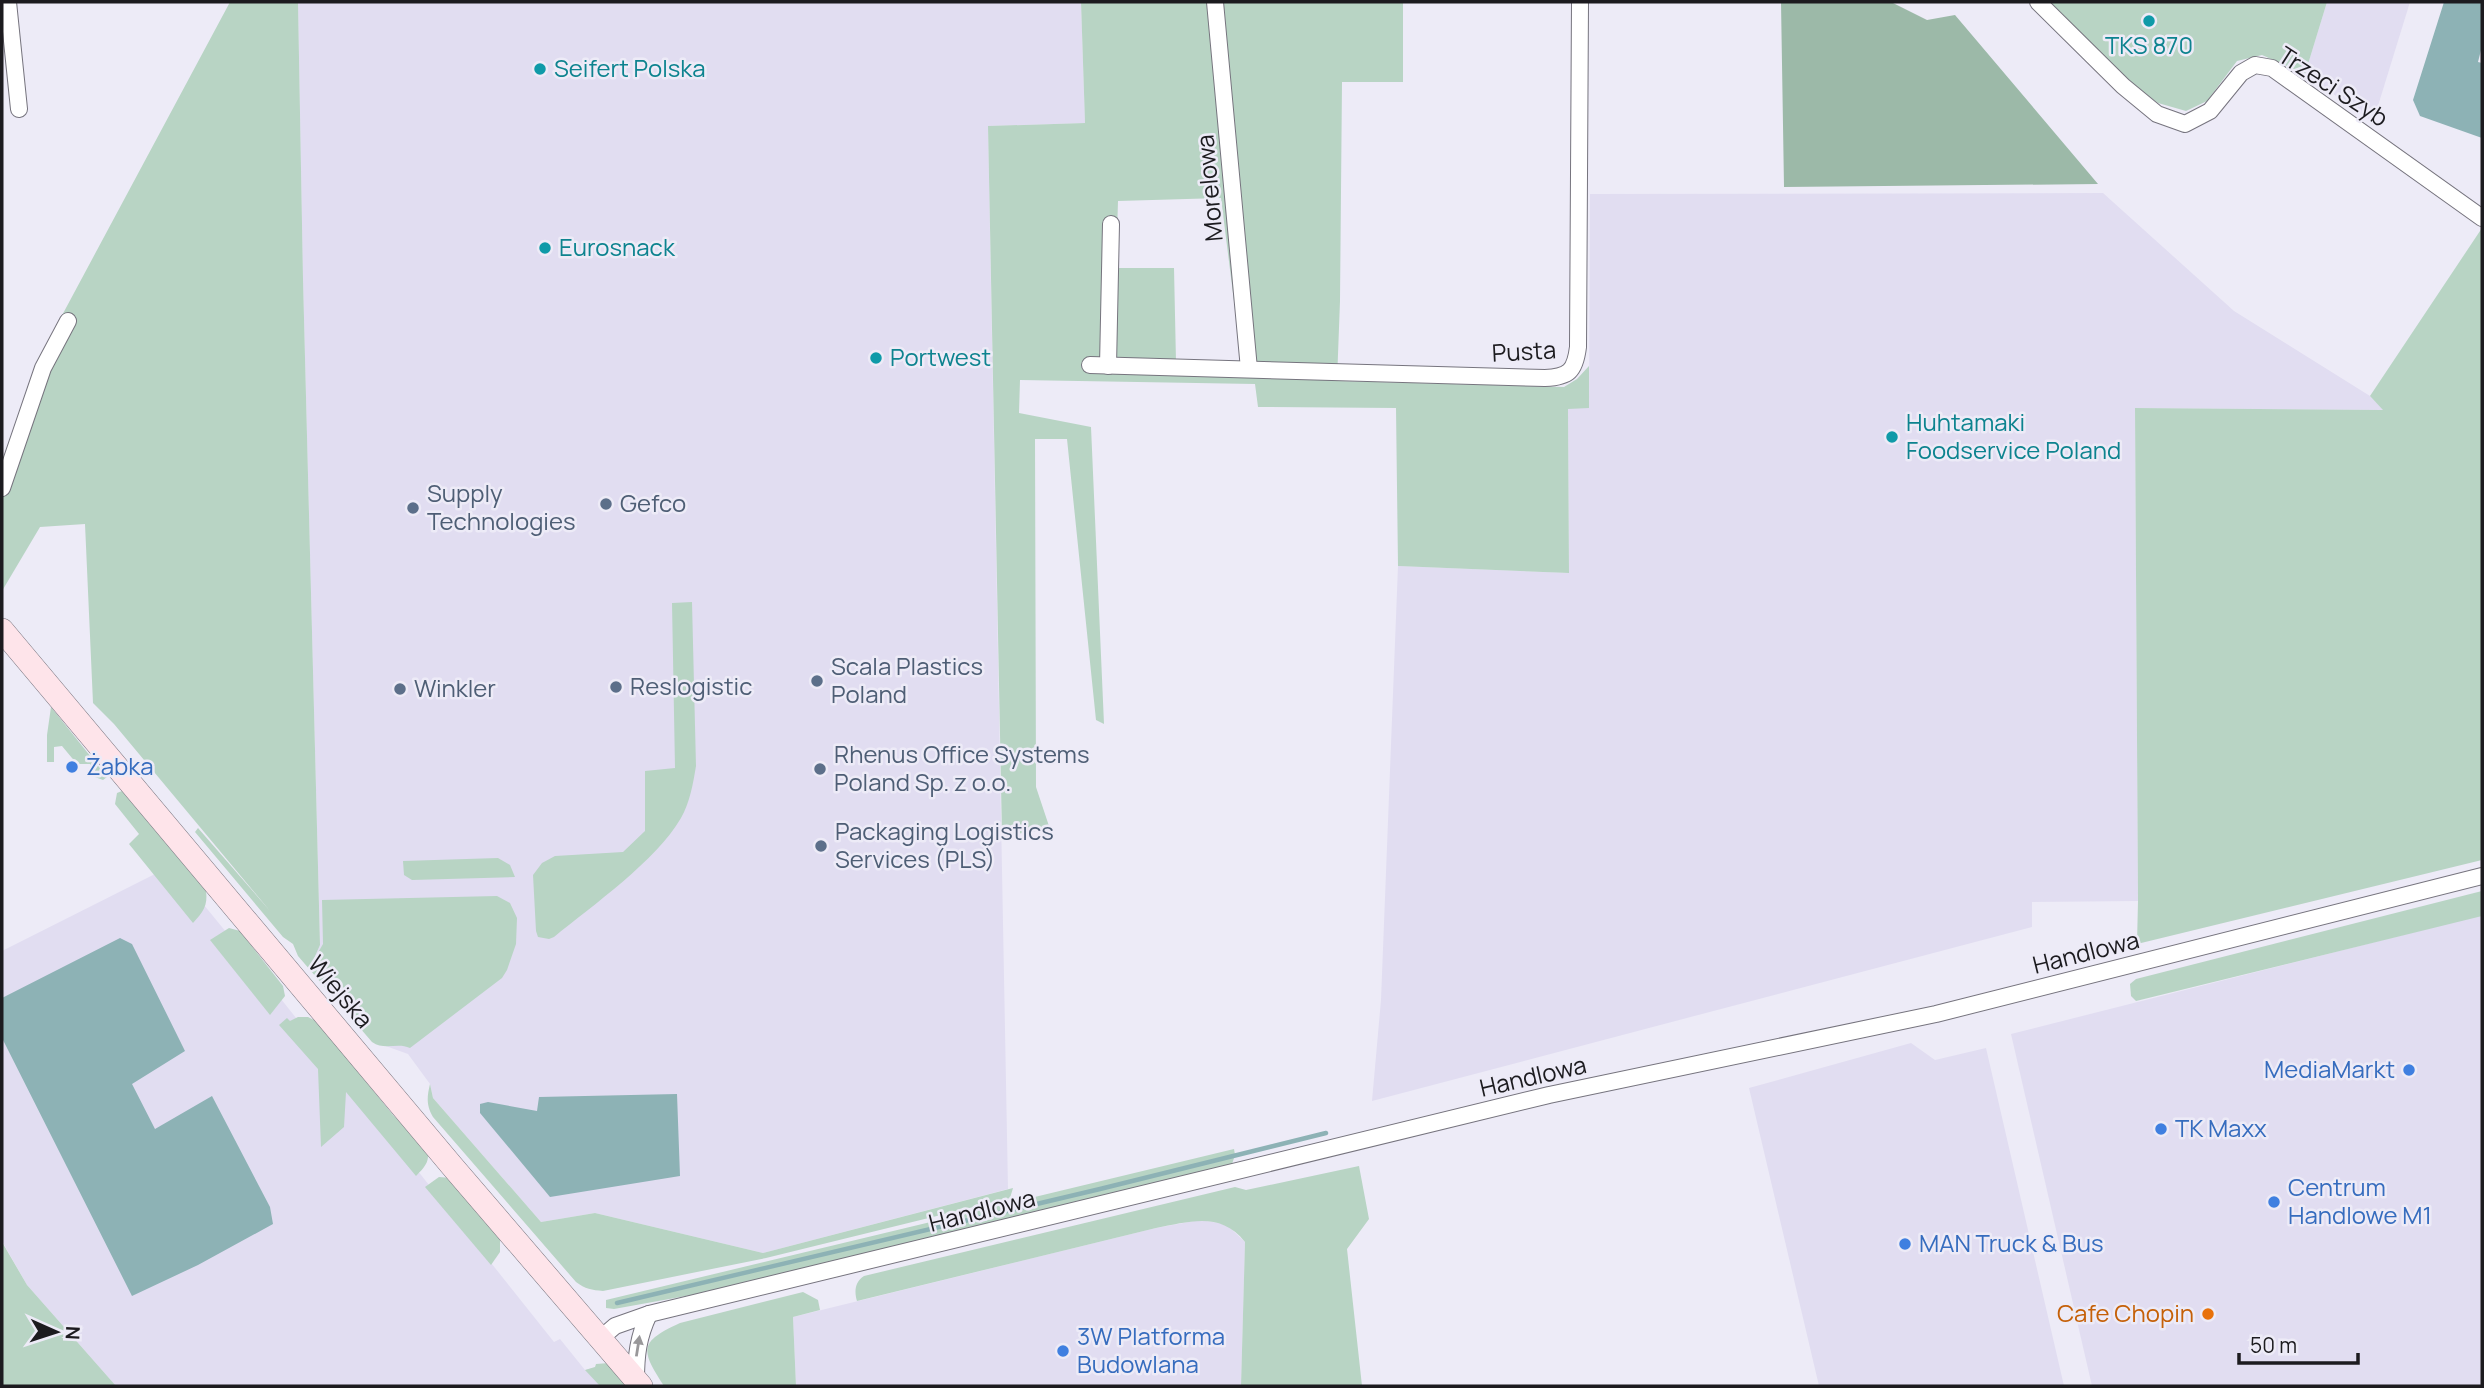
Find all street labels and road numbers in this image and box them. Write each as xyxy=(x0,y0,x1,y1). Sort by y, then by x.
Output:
street label: Trzeci Szyb xyxy=(2272,38,2395,134)
street label: Morelowa xyxy=(1187,133,1230,243)
street label: Pusta xyxy=(1491,332,1557,369)
street label: Handlowa xyxy=(2029,922,2142,981)
street label: Wiejska xyxy=(301,948,381,1034)
street label: Handlowa xyxy=(1476,1047,1589,1104)
street label: Handlowa xyxy=(925,1180,1038,1239)

